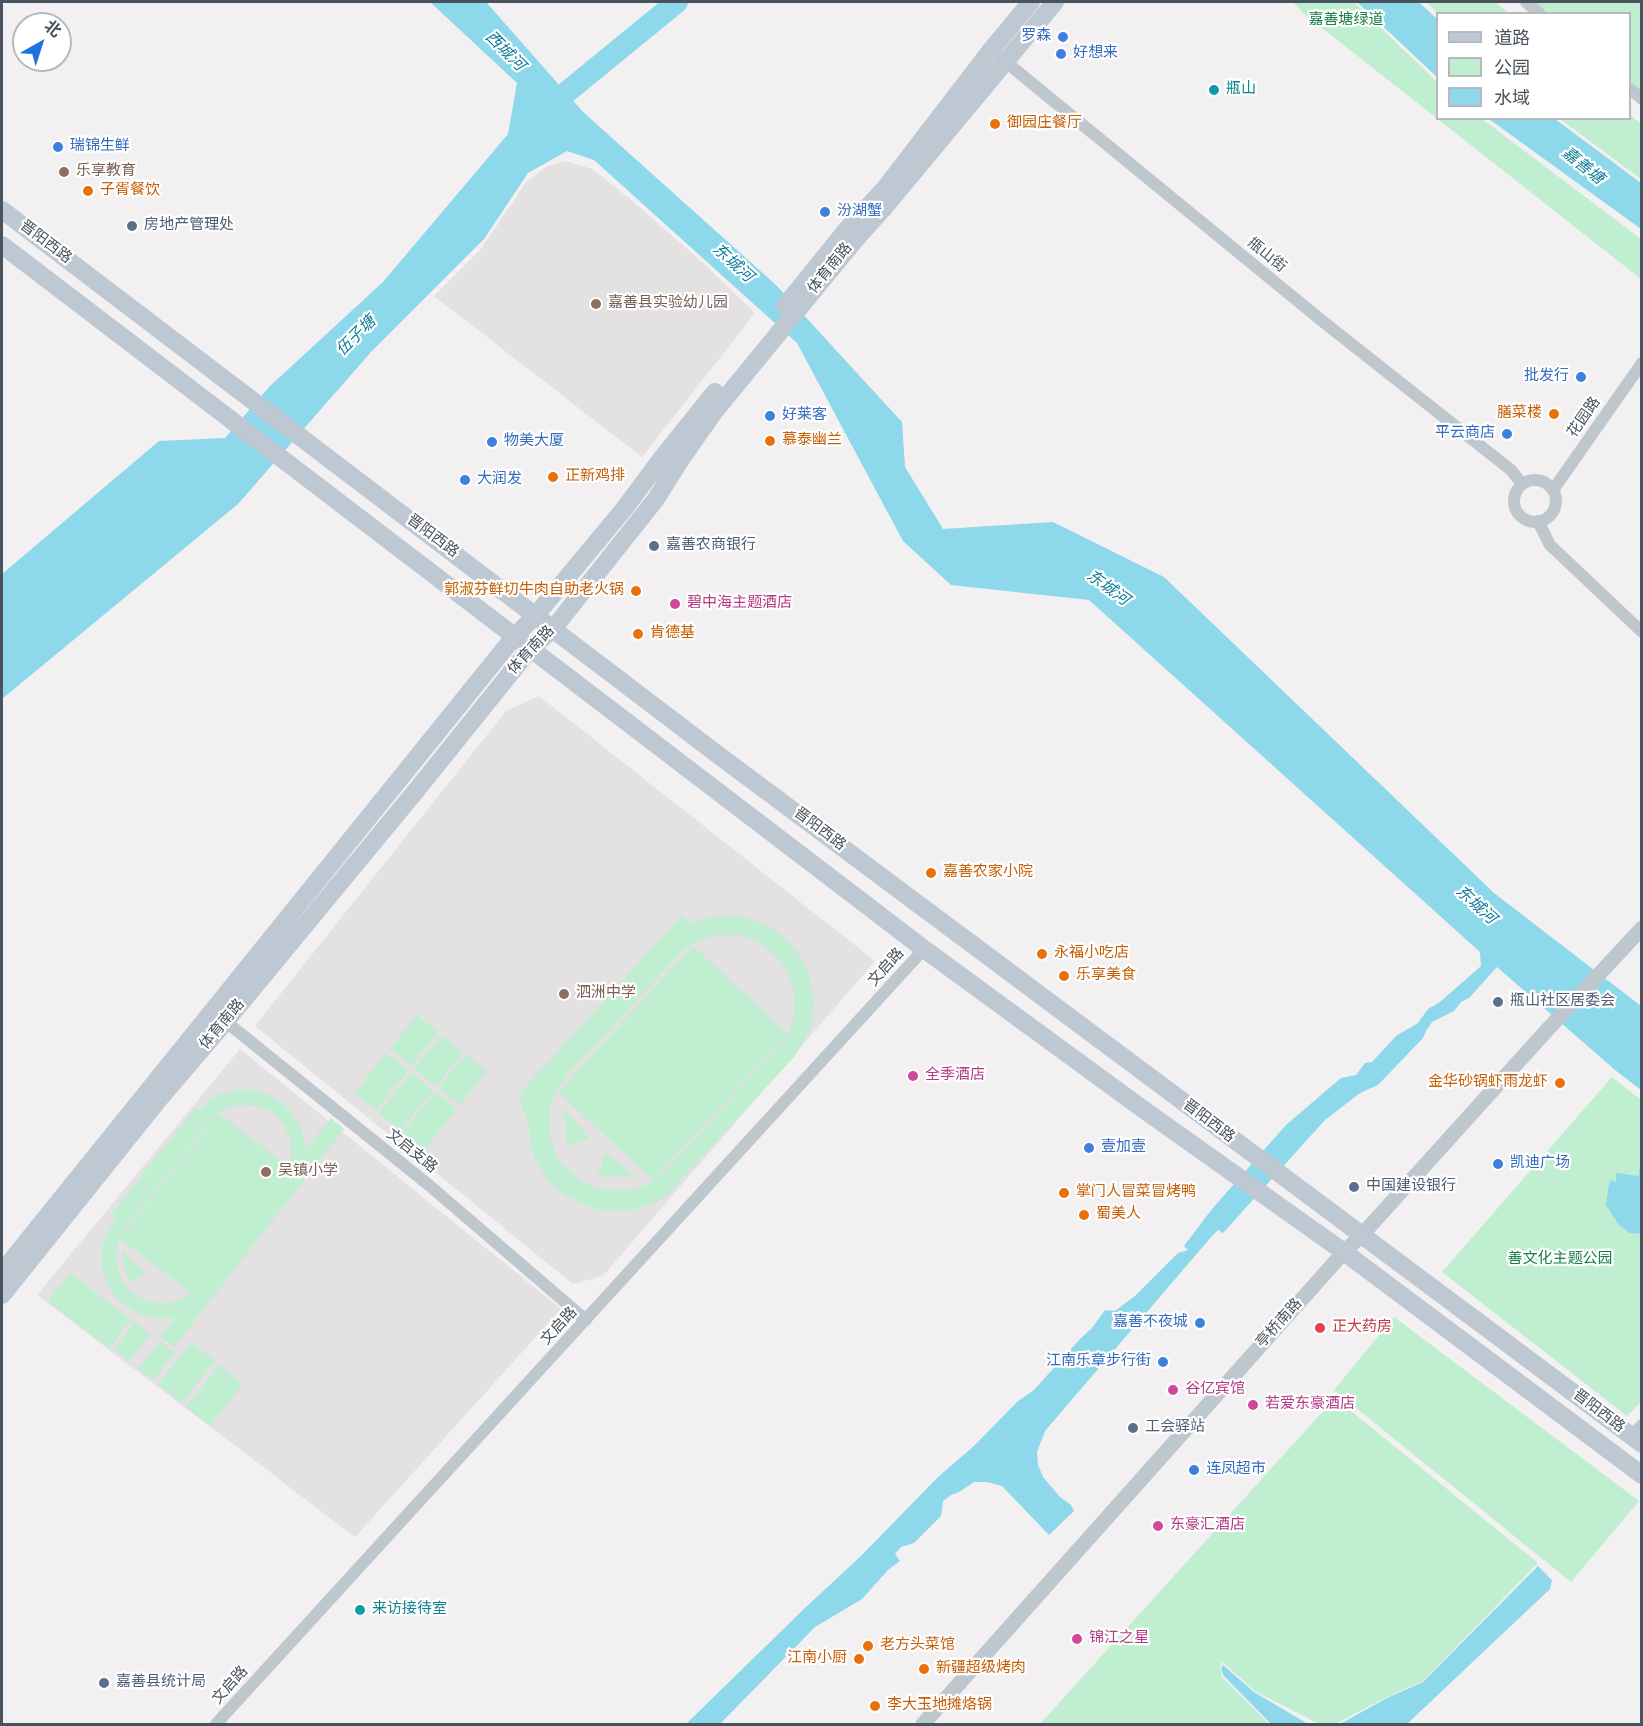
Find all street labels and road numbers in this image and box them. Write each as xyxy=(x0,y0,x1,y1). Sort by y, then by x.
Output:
street label: 晋阳西路 xyxy=(16,218,74,268)
street label: 甁山街 xyxy=(1243,235,1289,277)
street label: 体育南路 xyxy=(805,240,857,298)
street label: 花园路 xyxy=(1565,394,1605,442)
street label: 晋阳西路 xyxy=(403,512,461,562)
street label: 体育南路 xyxy=(505,623,559,679)
street label: 晋阳西路 xyxy=(790,805,848,855)
street label: 文启路 xyxy=(865,945,909,991)
street label: 体育南路 xyxy=(197,996,249,1054)
street label: 晋阳西路 xyxy=(1179,1097,1237,1147)
street label: 文启支路 xyxy=(382,1126,440,1178)
street label: 亭桥南路 xyxy=(1253,1296,1307,1352)
street label: 文启路 xyxy=(538,1304,582,1350)
street label: 晋阳西路 xyxy=(1569,1387,1627,1437)
street label: 文启路 xyxy=(209,1663,253,1709)

